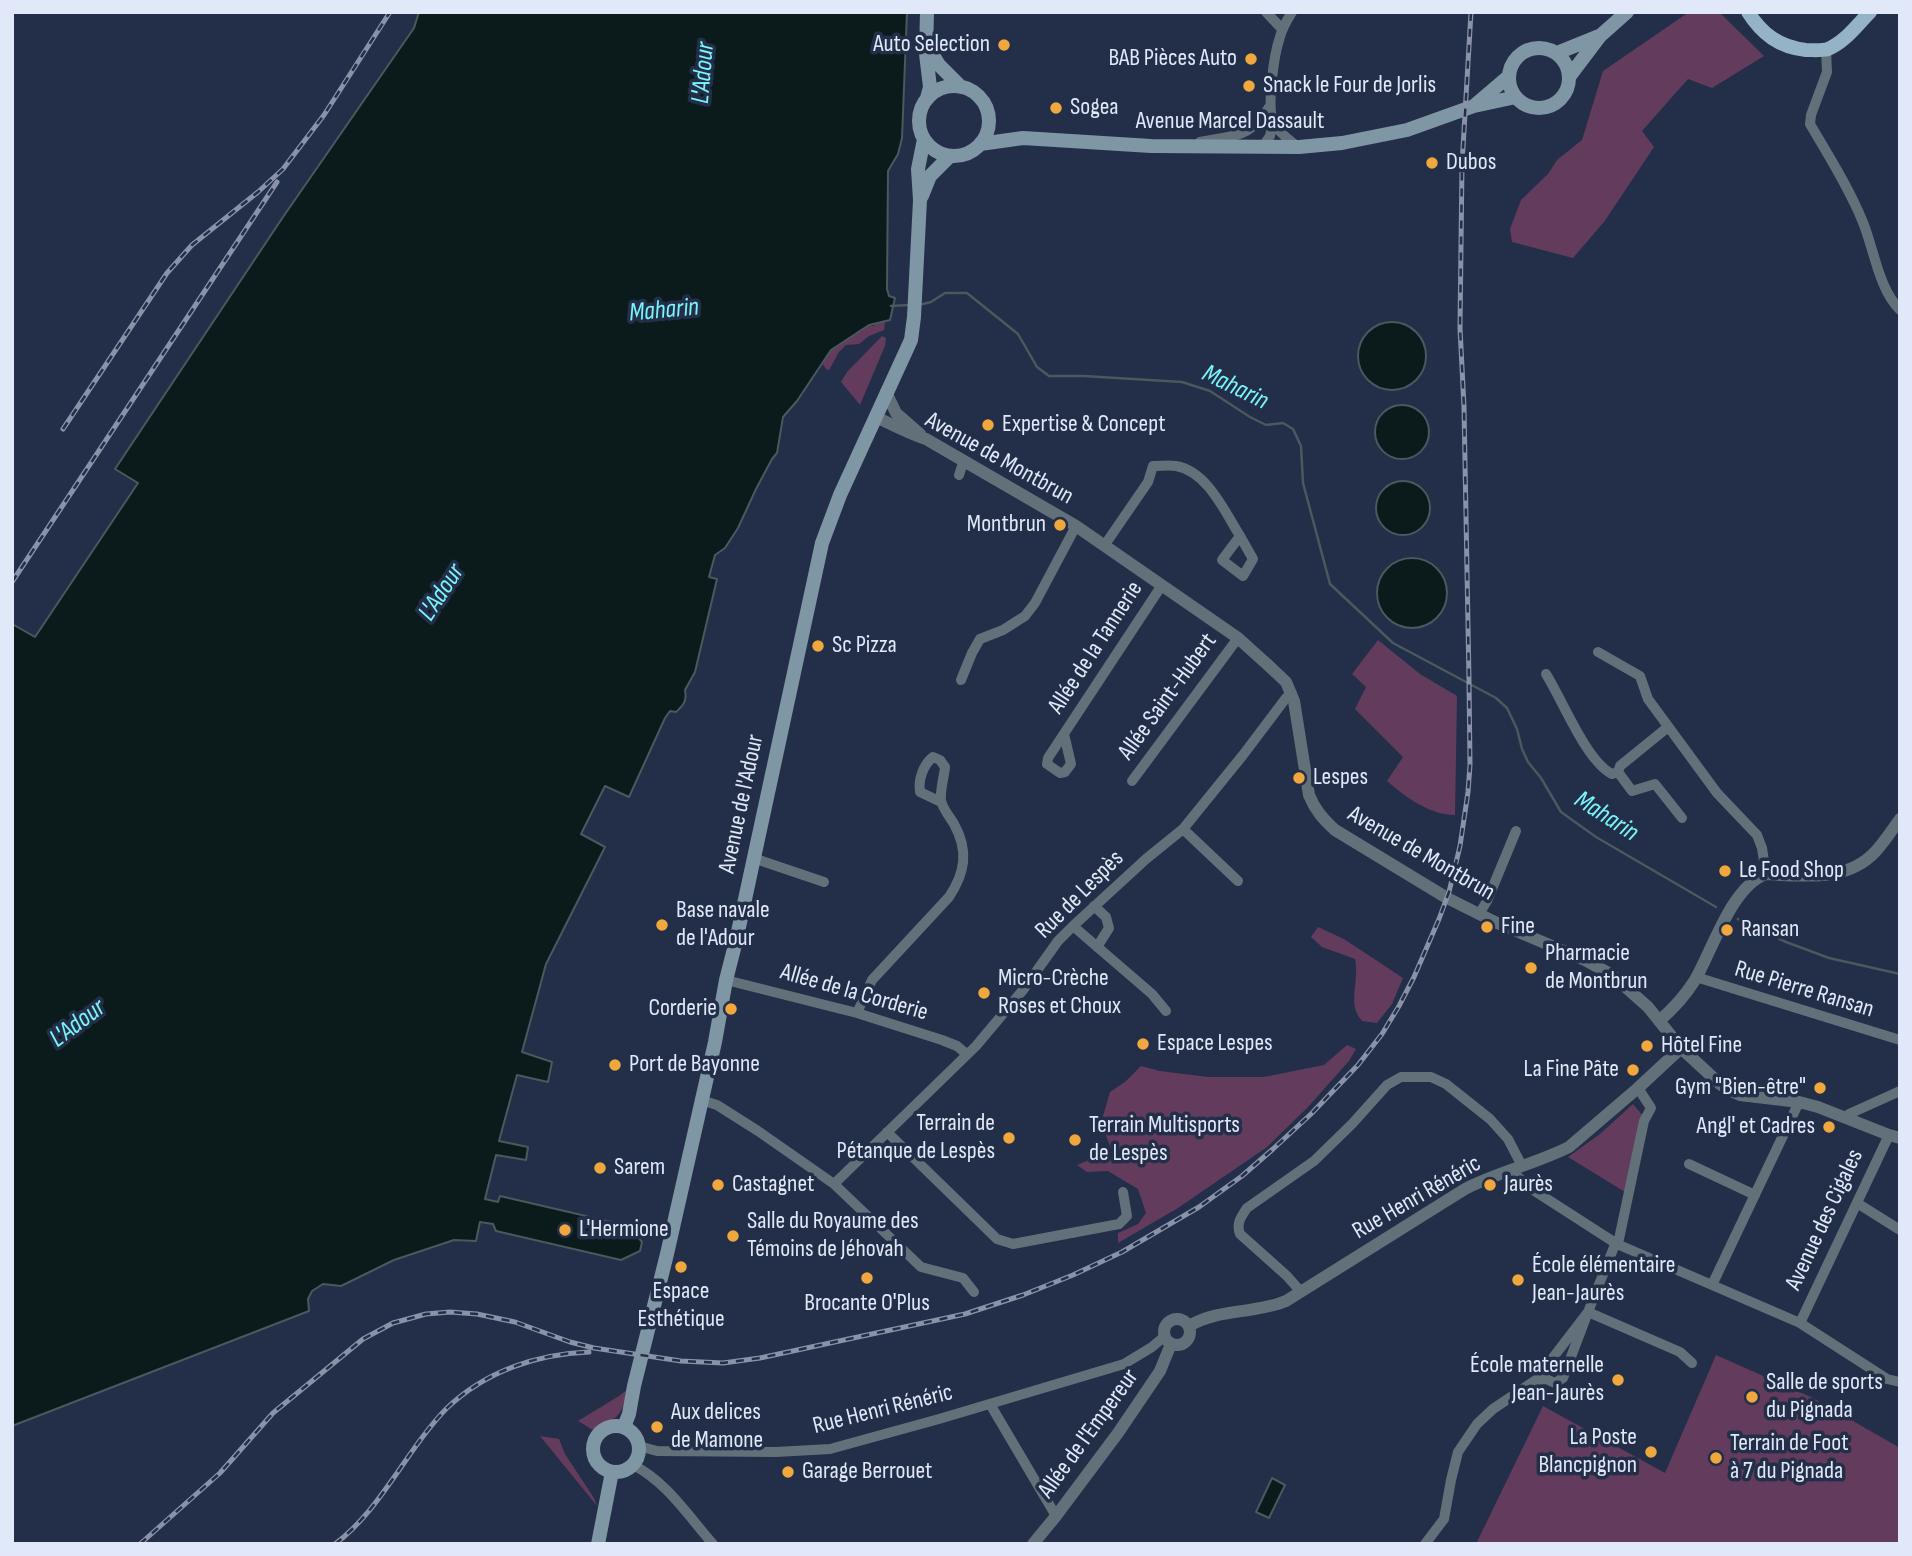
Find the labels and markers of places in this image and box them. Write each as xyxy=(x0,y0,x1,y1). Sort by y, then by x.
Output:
place label: Auto Selection xyxy=(873,31,990,59)
marker: Auto Selection xyxy=(996,37,1012,53)
place label: BAB Pièces Auto xyxy=(1108,45,1237,73)
marker: BAB Pièces Auto xyxy=(1243,51,1259,67)
place label: Snack le Four de Jorlis xyxy=(1263,72,1436,100)
marker: Snack le Four de Jorlis xyxy=(1241,78,1257,94)
place label: Sogea xyxy=(1070,94,1119,122)
marker: Sogea xyxy=(1048,100,1064,116)
place label: Dubos xyxy=(1446,149,1496,177)
marker: Dubos xyxy=(1424,155,1440,171)
place label: Expertise & Concept xyxy=(1002,411,1166,439)
marker: Expertise & Concept xyxy=(980,417,996,433)
place label: Montbrun xyxy=(967,511,1046,539)
marker: Montbrun xyxy=(1052,517,1068,533)
place label: Sc Pizza xyxy=(832,632,897,660)
marker: Sc Pizza xyxy=(810,638,826,654)
place label: Lespes xyxy=(1313,764,1368,792)
marker: Lespes xyxy=(1291,770,1307,786)
place label: Le Food Shop xyxy=(1739,857,1844,885)
marker: Le Food Shop xyxy=(1717,863,1733,879)
place label: Base navale de l'Adour xyxy=(676,897,770,953)
place label: Fine xyxy=(1501,913,1535,941)
place label: Ransan xyxy=(1741,916,1799,944)
marker: Base navale de l'Adour xyxy=(654,917,670,933)
marker: Fine xyxy=(1479,919,1495,935)
marker: Ransan xyxy=(1719,922,1735,938)
place label: Pharmacie de Montbrun xyxy=(1545,940,1648,996)
marker: Pharmacie de Montbrun xyxy=(1523,960,1539,976)
place label: Micro-Crèche Roses et Choux xyxy=(998,965,1121,1021)
marker: Micro-Crèche Roses et Choux xyxy=(976,985,992,1001)
place label: Corderie xyxy=(648,995,717,1023)
marker: Corderie xyxy=(723,1001,739,1017)
place label: Espace Lespes xyxy=(1157,1030,1273,1058)
place label: Hôtel Fine xyxy=(1661,1032,1742,1060)
marker: Espace Lespes xyxy=(1135,1036,1151,1052)
marker: Hôtel Fine xyxy=(1639,1038,1655,1054)
place label: Port de Bayonne xyxy=(629,1051,760,1079)
place label: La Fine Pâte xyxy=(1524,1056,1619,1084)
marker: Port de Bayonne xyxy=(607,1057,623,1073)
marker: La Fine Pâte xyxy=(1625,1062,1641,1078)
place label: Gym "Bien-être" xyxy=(1675,1074,1806,1102)
marker: Gym "Bien-être" xyxy=(1812,1080,1828,1096)
place label: Terrain de Pétanque de Lespès xyxy=(837,1110,995,1166)
place label: Terrain Multisports de Lespès xyxy=(1089,1112,1240,1168)
place label: Angl' et Cadres xyxy=(1696,1113,1815,1141)
marker: Angl' et Cadres xyxy=(1821,1119,1837,1135)
marker: Terrain de Pétanque de Lespès xyxy=(1001,1130,1017,1146)
marker: Terrain Multisports de Lespès xyxy=(1067,1132,1083,1148)
place label: Sarem xyxy=(614,1154,665,1182)
marker: Sarem xyxy=(592,1160,608,1176)
place label: Castagnet xyxy=(732,1171,814,1199)
place label: Jaurès xyxy=(1504,1171,1553,1199)
marker: Castagnet xyxy=(710,1177,726,1193)
marker: Jaurès xyxy=(1482,1177,1498,1193)
place label: Salle du Royaume des Témoins de Jéhovah xyxy=(747,1208,919,1264)
place label: L'Hermione xyxy=(579,1216,669,1244)
marker: L'Hermione xyxy=(557,1222,573,1238)
marker: Salle du Royaume des Témoins de Jéhovah xyxy=(725,1228,741,1244)
place label: École élémentaire Jean-Jaurès xyxy=(1532,1252,1675,1308)
marker: Espace Esthétique xyxy=(673,1259,689,1275)
marker: Brocante O'Plus xyxy=(859,1270,875,1286)
marker: École élémentaire Jean-Jaurès xyxy=(1510,1272,1526,1288)
place label: Espace Esthétique xyxy=(637,1278,725,1334)
place label: Brocante O'Plus xyxy=(804,1290,930,1318)
place label: École maternelle Jean-Jaurès xyxy=(1470,1352,1604,1408)
place label: Salle de sports du Pignada xyxy=(1766,1369,1883,1425)
marker: École maternelle Jean-Jaurès xyxy=(1610,1372,1626,1388)
marker: Salle de sports du Pignada xyxy=(1744,1389,1760,1405)
place label: Aux delices de Mamone xyxy=(671,1399,763,1455)
marker: Aux delices de Mamone xyxy=(649,1419,665,1435)
place label: La Poste Blancpignon xyxy=(1538,1424,1637,1480)
place label: Terrain de Foot à 7 du Pignada xyxy=(1730,1430,1848,1486)
marker: La Poste Blancpignon xyxy=(1643,1444,1659,1460)
marker: Terrain de Foot à 7 du Pignada xyxy=(1708,1450,1724,1466)
place label: Garage Berrouet xyxy=(802,1458,932,1486)
marker: Garage Berrouet xyxy=(780,1464,796,1480)

